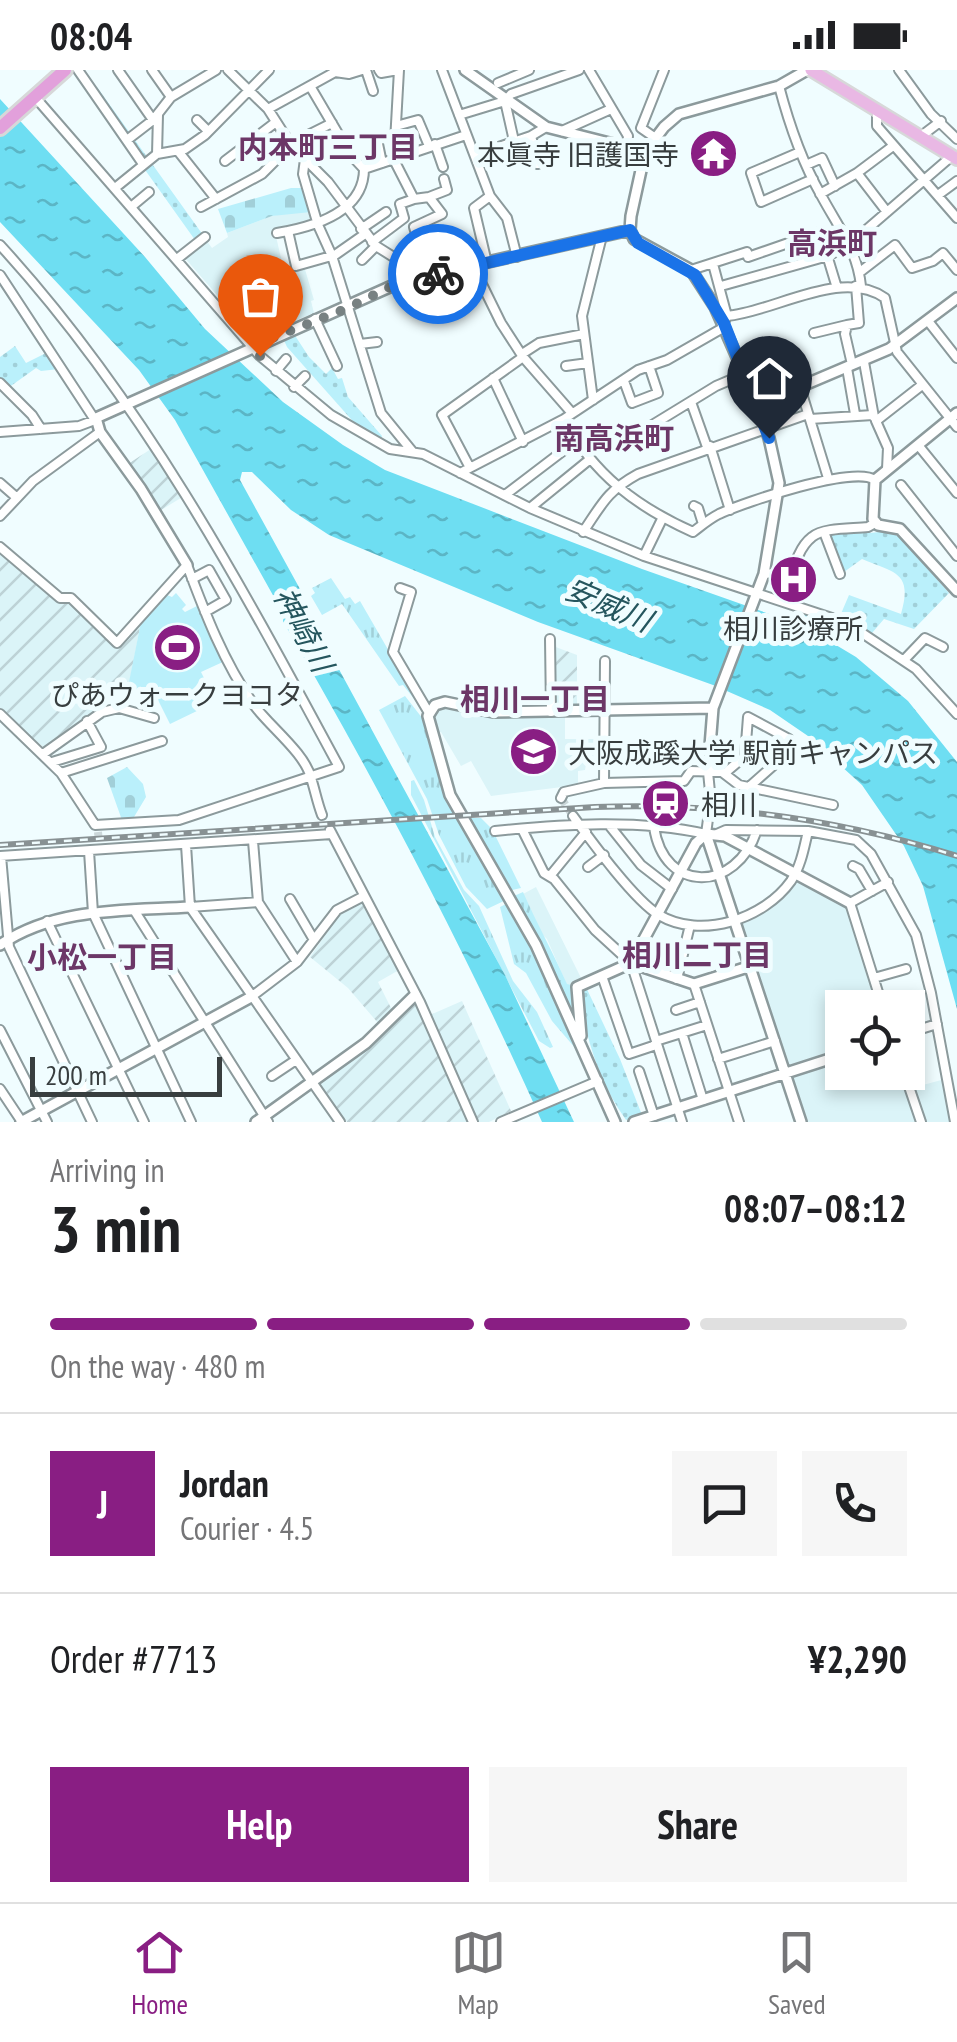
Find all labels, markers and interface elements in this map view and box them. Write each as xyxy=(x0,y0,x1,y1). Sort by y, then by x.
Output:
text: 08:04 xyxy=(50,11,132,60)
district label: 内本町三丁目 xyxy=(238,127,418,166)
temple icon: 本眞寺 旧護国寺 xyxy=(688,128,740,180)
place label: 本眞寺 旧護国寺 xyxy=(477,136,679,173)
district label: 高浜町 xyxy=(787,223,877,262)
courier xyxy=(388,224,488,324)
icon: bike xyxy=(411,247,466,302)
pin xyxy=(218,254,303,357)
icon: bag xyxy=(233,269,288,324)
pin xyxy=(727,336,812,439)
icon: home xyxy=(742,351,797,406)
district label: 南高浜町 xyxy=(554,418,674,457)
hospital icon: 相川診療所 xyxy=(767,554,819,606)
water label: 安威川 xyxy=(560,568,661,641)
water label: 神崎川 xyxy=(266,580,344,681)
place label: 相川診療所 xyxy=(723,610,863,647)
sports icon: ぴあウォークヨコタ xyxy=(151,621,203,673)
place label: ぴあウォークヨコタ xyxy=(51,676,303,713)
district label: 相川一丁目 xyxy=(460,679,610,718)
school or university icon: 大阪成蹊大学 駅前キャンパス xyxy=(507,726,559,778)
place label: 大阪成蹊大学 駅前キャンパス xyxy=(568,734,938,771)
station icon: 相川 xyxy=(640,778,692,830)
place label: 相川 xyxy=(701,786,757,823)
district label: 相川二丁目 xyxy=(622,935,772,974)
district label: 小松一丁目 xyxy=(27,937,177,976)
map controls xyxy=(825,990,925,1090)
button: locate xyxy=(825,990,925,1090)
scale bar xyxy=(30,1052,222,1096)
text: 200 m xyxy=(45,1056,107,1093)
text: Arriving in xyxy=(50,1149,165,1191)
text: 08:07–08:12 xyxy=(724,1183,907,1232)
text: 3 min xyxy=(50,1186,181,1270)
text: On the way · 480 m xyxy=(50,1345,265,1387)
button: chat xyxy=(672,1451,777,1556)
button: phone xyxy=(802,1451,907,1556)
text: Jordan xyxy=(180,1458,269,1507)
text: J xyxy=(97,1479,108,1528)
text: Courier · 4.5 xyxy=(180,1507,314,1549)
text: Order #7713 xyxy=(50,1634,217,1683)
text: ¥2,290 xyxy=(808,1634,907,1683)
button: Help xyxy=(50,1767,469,1882)
button: Share xyxy=(489,1767,907,1882)
tab: Home xyxy=(131,1925,188,2022)
tab: Map xyxy=(451,1925,506,2022)
tab: Saved xyxy=(768,1925,826,2022)

